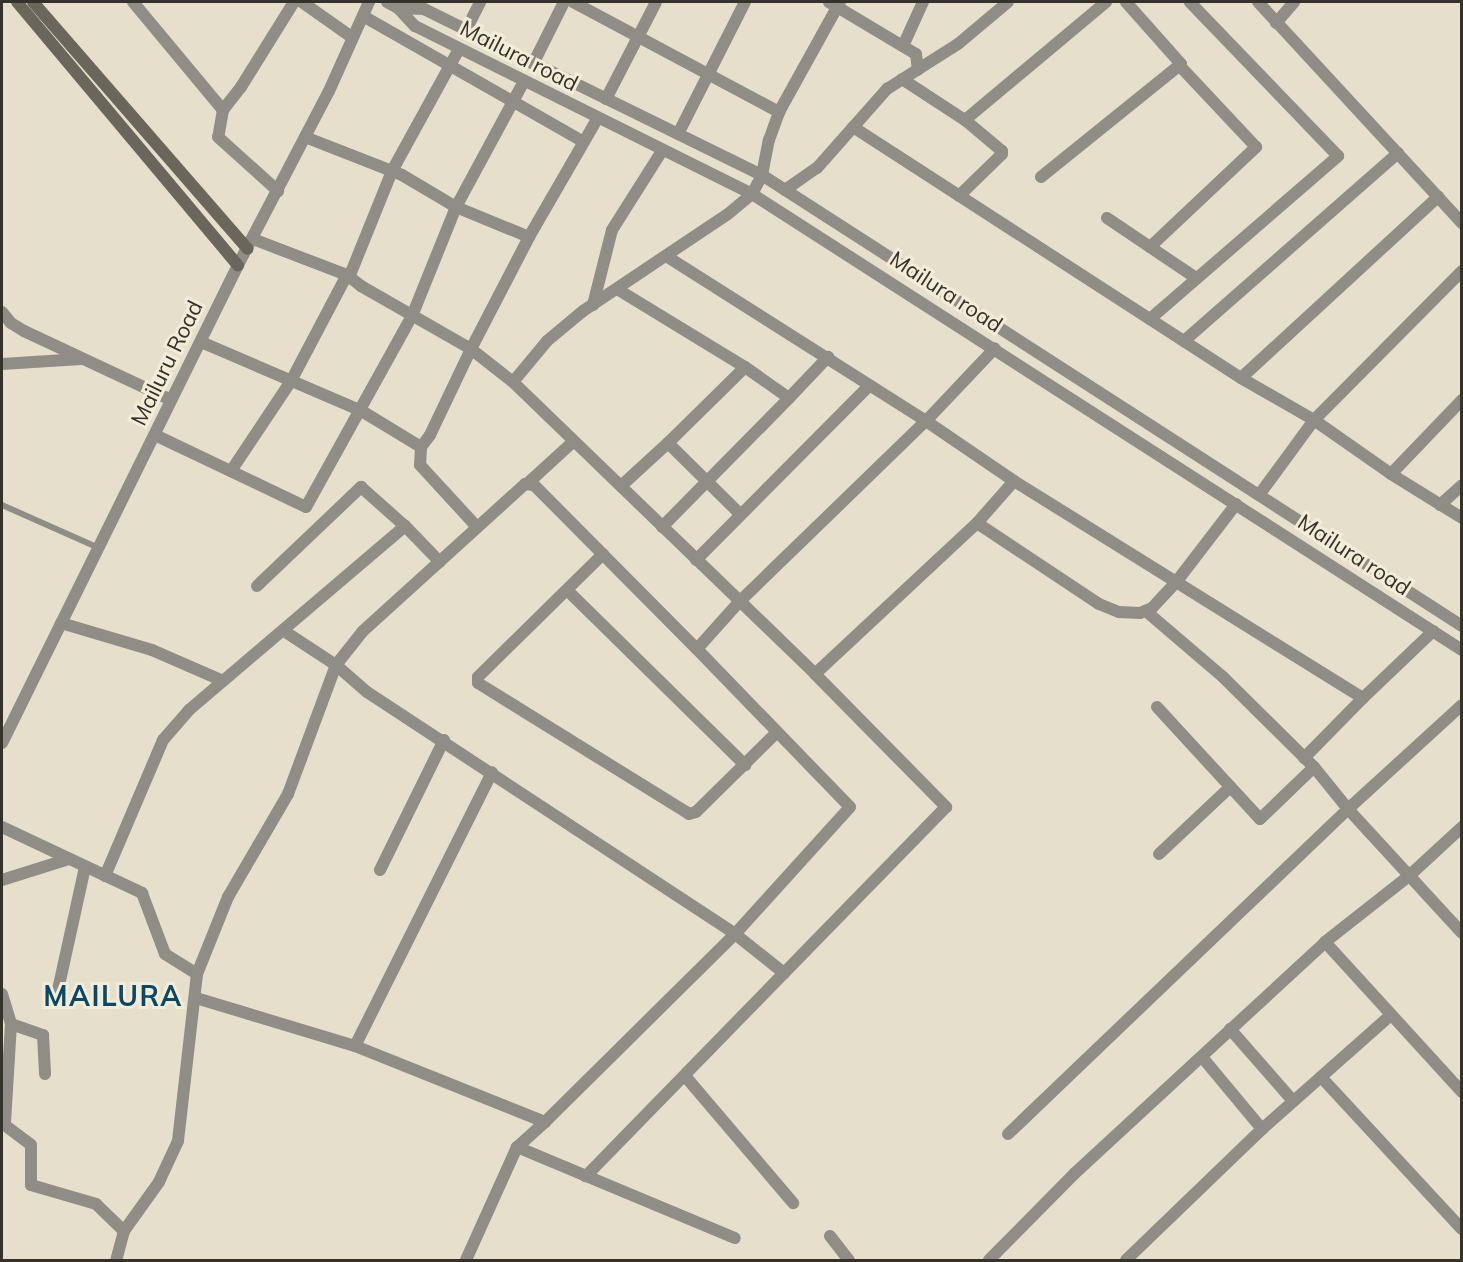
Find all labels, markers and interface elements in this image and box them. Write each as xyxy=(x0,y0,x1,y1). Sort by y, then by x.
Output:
street label: Mailura road xyxy=(456,15,582,97)
street label: Mailura road xyxy=(885,246,1007,338)
street label: Mailuru Road xyxy=(125,296,209,430)
street label: Mailura road xyxy=(1293,509,1415,601)
district label: MAILURA xyxy=(43,979,183,1013)

